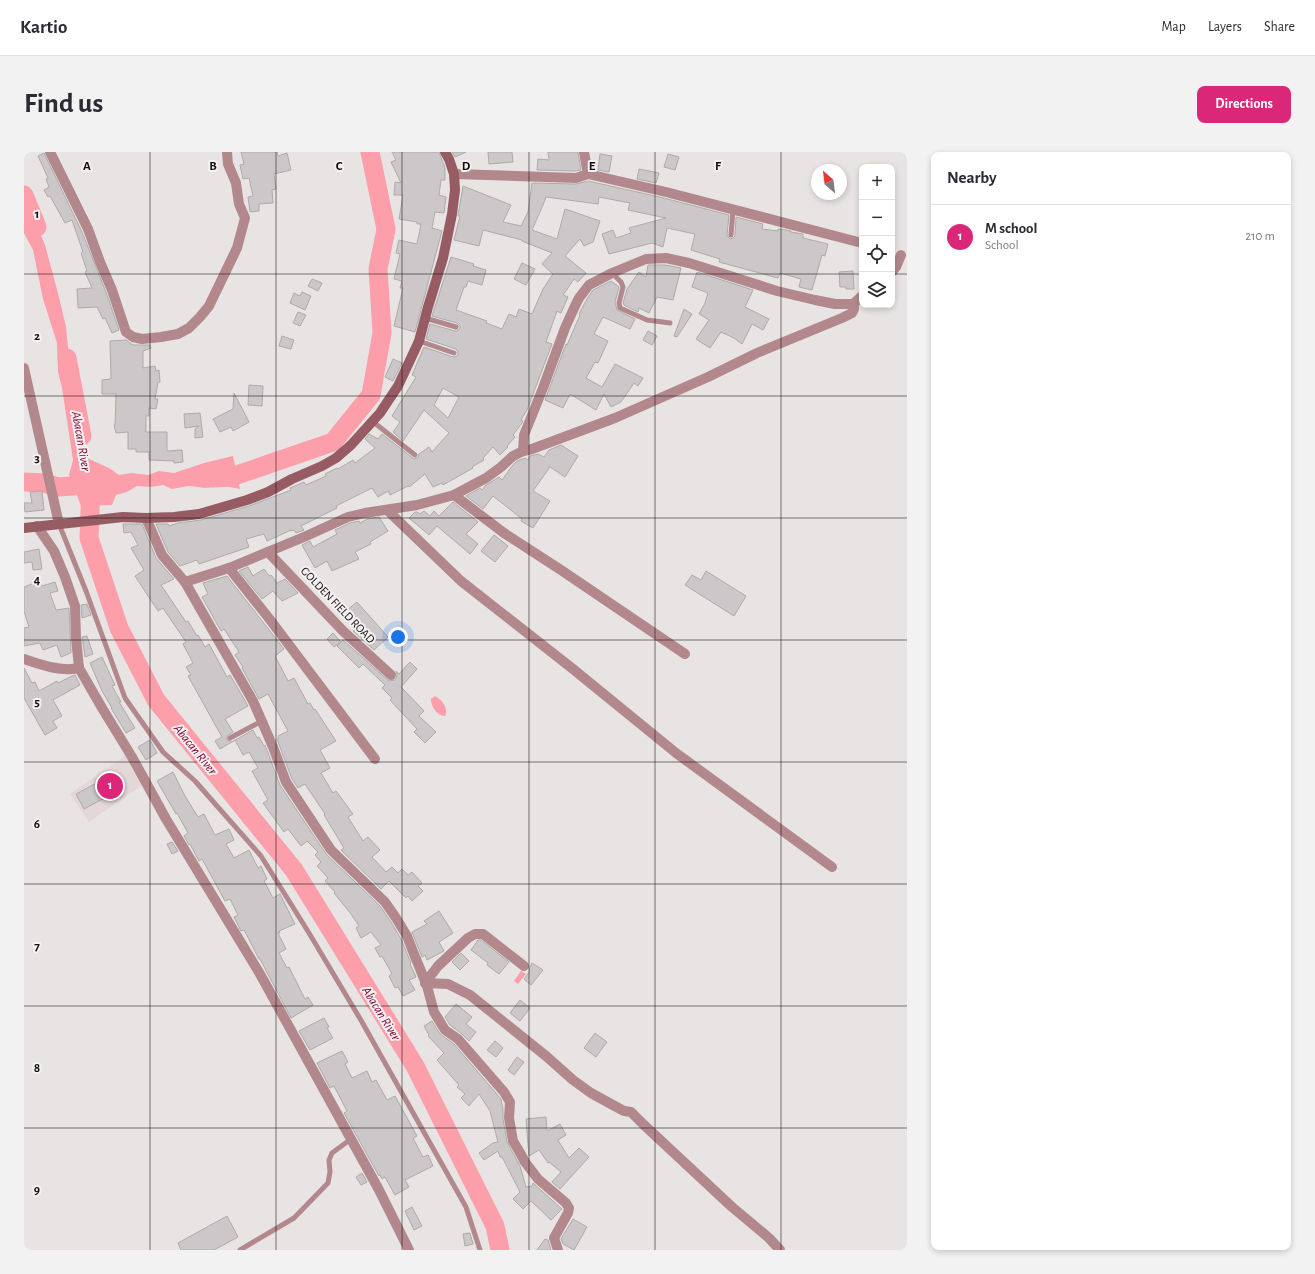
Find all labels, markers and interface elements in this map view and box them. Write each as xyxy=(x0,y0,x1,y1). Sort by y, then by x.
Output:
text: Kartio xyxy=(20,18,67,37)
text: Map xyxy=(1161,20,1186,34)
text: Layers xyxy=(1208,20,1242,34)
text: Share xyxy=(1264,20,1295,34)
button: Directions xyxy=(1197,86,1291,123)
text: Find us xyxy=(24,90,103,118)
text: A xyxy=(83,160,91,173)
text: B xyxy=(209,160,217,173)
text: C xyxy=(336,160,343,173)
text: D xyxy=(462,160,471,173)
text: E xyxy=(589,160,596,173)
text: F xyxy=(715,160,722,173)
north arrow xyxy=(811,164,847,200)
map controls xyxy=(859,164,895,308)
button: + xyxy=(859,164,895,200)
text: Nearby xyxy=(947,169,997,186)
button: − xyxy=(859,200,895,236)
text: 1 xyxy=(35,208,39,221)
text: M school xyxy=(985,221,1037,236)
text: 1 xyxy=(958,230,962,243)
text: 210 m xyxy=(1245,230,1275,243)
button: locate xyxy=(859,236,895,272)
text: School xyxy=(985,239,1019,252)
button: layers xyxy=(859,272,895,308)
text: 2 xyxy=(34,330,40,343)
water label: Abacan River xyxy=(69,409,92,473)
text: 3 xyxy=(34,452,40,465)
street label: GOLDEN FIELD ROAD xyxy=(299,564,378,646)
text: 4 xyxy=(34,574,41,587)
your location xyxy=(388,627,408,647)
text: 5 xyxy=(34,696,40,709)
water label: Abacan River xyxy=(170,722,219,778)
pin: 1 xyxy=(97,771,123,801)
text: 6 xyxy=(34,818,40,831)
text: 7 xyxy=(34,940,40,953)
water label: Abacan River xyxy=(359,984,403,1043)
text: 8 xyxy=(34,1062,40,1075)
text: 9 xyxy=(34,1184,40,1197)

